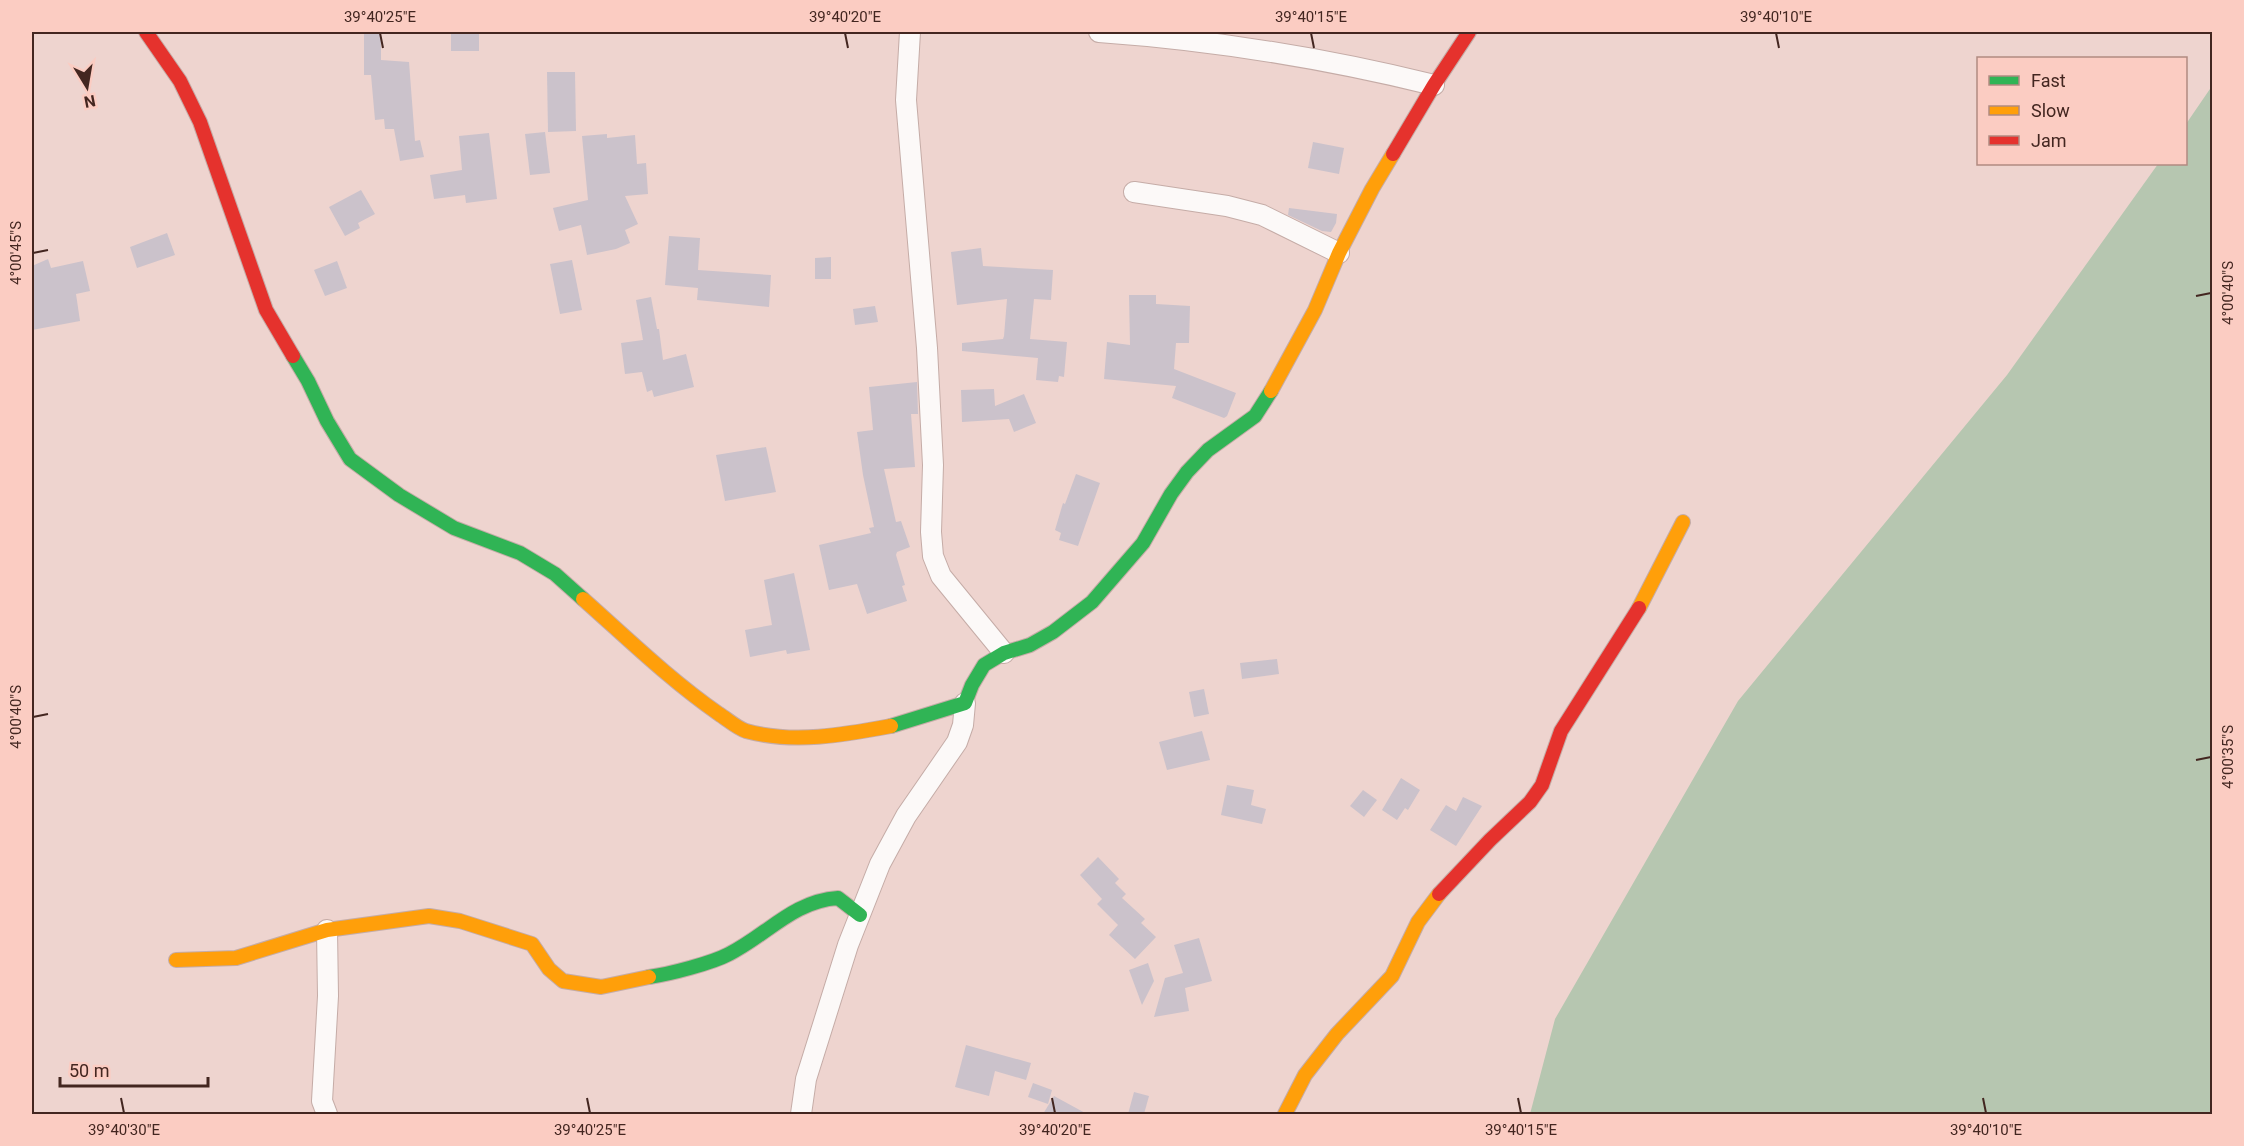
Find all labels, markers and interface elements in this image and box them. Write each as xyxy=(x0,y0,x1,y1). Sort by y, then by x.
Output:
text: 39°40'25"E xyxy=(344,8,417,26)
text: 39°40'20"E xyxy=(809,8,882,26)
text: 39°40'15"E xyxy=(1275,8,1348,26)
text: 39°40'10"E xyxy=(1740,8,1813,26)
north arrow xyxy=(57,57,117,117)
legend xyxy=(1977,57,2187,165)
text: Fast xyxy=(2031,70,2066,91)
text: N xyxy=(82,91,97,112)
text: Slow xyxy=(2031,100,2070,121)
text: Jam xyxy=(2031,130,2067,151)
text: 4°00'45"S xyxy=(7,221,25,285)
text: 4°00'40"S xyxy=(2219,261,2237,325)
text: 4°00'40"S xyxy=(7,685,25,749)
text: 4°00'35"S xyxy=(2219,725,2237,789)
scale bar xyxy=(60,1050,208,1088)
text: 50 m xyxy=(69,1060,109,1081)
text: 39°40'30"E xyxy=(88,1121,161,1139)
text: 39°40'25"E xyxy=(554,1121,627,1139)
text: 39°40'20"E xyxy=(1019,1121,1092,1139)
text: 39°40'15"E xyxy=(1485,1121,1558,1139)
text: 39°40'10"E xyxy=(1950,1121,2023,1139)

